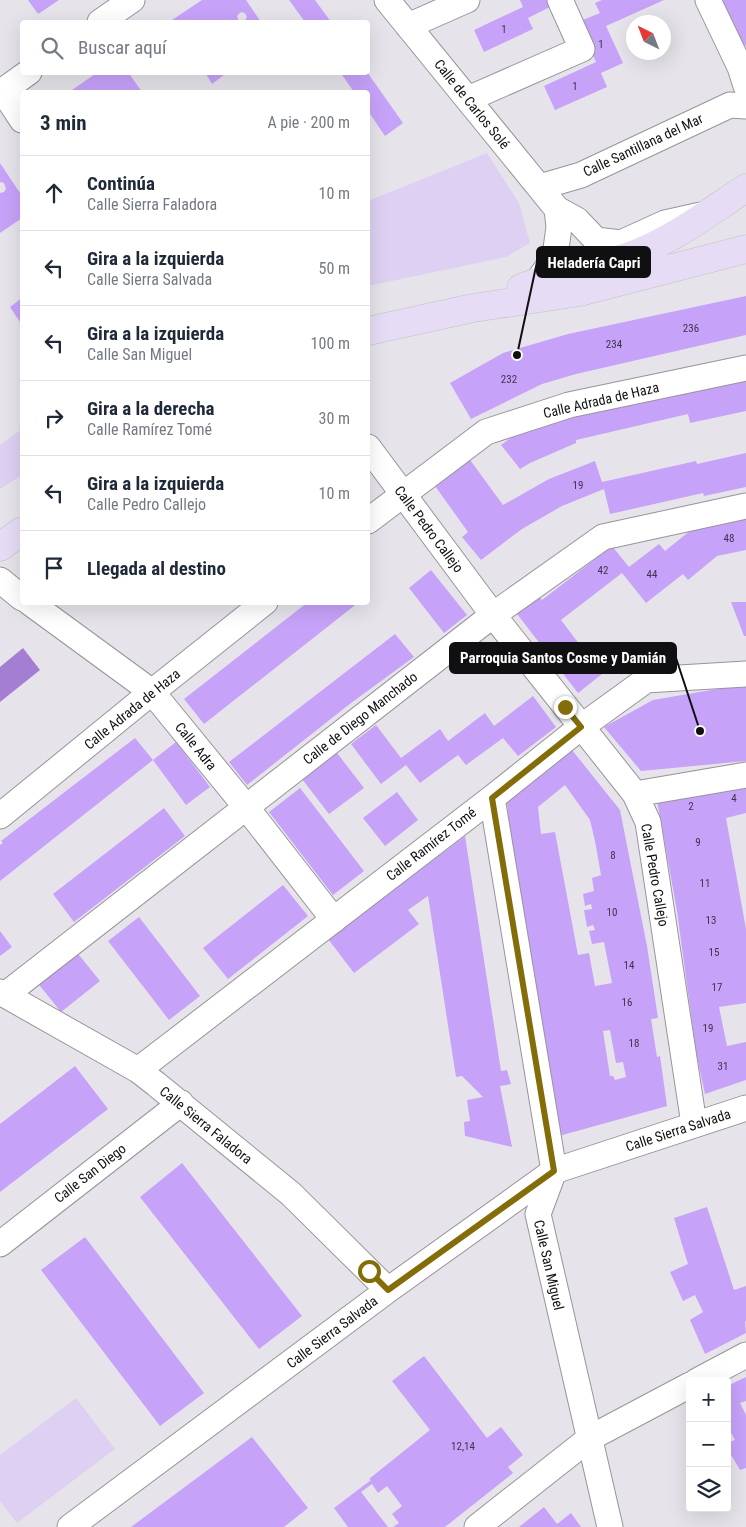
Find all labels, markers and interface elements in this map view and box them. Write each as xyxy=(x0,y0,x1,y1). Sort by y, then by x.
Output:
north arrow xyxy=(626,15,671,60)
search box xyxy=(20,20,370,75)
house number: 1 xyxy=(501,23,507,36)
icon: search xyxy=(38,34,66,62)
text: Buscar aquí xyxy=(78,36,167,59)
house number: 1 xyxy=(598,38,604,51)
street label: Calle de Carlos Solé xyxy=(431,56,513,152)
house number: 1 xyxy=(572,80,578,93)
street label: Calle Santillana del Mar xyxy=(581,110,705,180)
text: 3 min xyxy=(40,111,87,135)
text: A pie · 200 m xyxy=(267,113,350,132)
text: Continúa xyxy=(87,172,155,195)
icon: ahead xyxy=(40,179,68,207)
text: 10 m xyxy=(318,184,350,203)
text: Calle Sierra Faladora xyxy=(87,195,217,214)
text: Gira a la izquierda xyxy=(87,247,224,270)
callout: Heladería Capri xyxy=(537,247,650,277)
icon: left xyxy=(40,254,68,282)
text: Heladería Capri xyxy=(547,254,641,272)
text: 50 m xyxy=(318,259,350,278)
text: Calle Sierra Salvada xyxy=(87,270,212,289)
text: Gira a la izquierda xyxy=(87,322,224,345)
house number: 236 xyxy=(683,322,699,335)
icon: left xyxy=(40,329,68,357)
text: 100 m xyxy=(311,334,350,353)
house number: 234 xyxy=(606,338,623,351)
text: Calle San Miguel xyxy=(87,345,192,364)
house number: 232 xyxy=(501,373,517,386)
street label: Calle Adrada de Haza xyxy=(542,379,660,421)
text: Gira a la derecha xyxy=(87,397,214,420)
icon: right xyxy=(40,404,68,432)
text: 30 m xyxy=(318,409,350,428)
text: Calle Ramírez Tomé xyxy=(87,420,212,439)
text: Gira a la izquierda xyxy=(87,472,224,495)
icon: left xyxy=(40,479,68,507)
house number: 19 xyxy=(573,479,583,492)
street label: Calle Pedro Callejo xyxy=(391,483,467,575)
text: 10 m xyxy=(318,484,350,503)
text: Calle Pedro Callejo xyxy=(87,495,206,514)
house number: 48 xyxy=(724,532,734,545)
icon: arrive xyxy=(40,554,68,582)
text: Llegada al destino xyxy=(87,557,226,580)
house number: 42 xyxy=(598,564,608,577)
house number: 44 xyxy=(647,568,658,581)
callout: Parroquia Santos Cosme y Damián xyxy=(450,643,676,673)
text: Parroquia Santos Cosme y Damián xyxy=(460,649,666,667)
street label: Calle Adrada de Haza xyxy=(81,666,183,752)
street label: Calle de Diego Manchado xyxy=(300,668,420,768)
route end xyxy=(554,696,577,719)
street label: Calle Adra xyxy=(172,719,220,773)
house number: 4 xyxy=(731,792,737,805)
house number: 2 xyxy=(688,800,694,813)
street label: Calle Ramírez Tomé xyxy=(383,804,479,884)
street label: Calle Pedro Callejo xyxy=(638,822,672,928)
house number: 9 xyxy=(695,836,701,849)
house number: 8 xyxy=(610,849,616,862)
house number: 11 xyxy=(700,877,710,890)
house number: 10 xyxy=(607,906,617,919)
house number: 13 xyxy=(706,914,716,927)
house number: 15 xyxy=(709,946,719,959)
house number: 14 xyxy=(624,959,635,972)
house number: 17 xyxy=(712,981,722,994)
house number: 16 xyxy=(622,996,632,1009)
house number: 19 xyxy=(703,1022,713,1035)
house number: 18 xyxy=(629,1037,639,1050)
house number: 31 xyxy=(718,1060,728,1073)
street label: Calle Sierra Faladora xyxy=(157,1083,255,1167)
street label: Calle Sierra Salvada xyxy=(623,1105,733,1155)
street label: Calle San Diego xyxy=(51,1140,129,1206)
street label: Calle San Miguel xyxy=(531,1218,567,1312)
route start xyxy=(358,1260,381,1283)
street label: Calle Sierra Salvada xyxy=(283,1293,381,1371)
map controls xyxy=(686,1377,731,1512)
button: + xyxy=(686,1377,731,1422)
button: − xyxy=(686,1422,731,1467)
house number: 12,14 xyxy=(451,1440,476,1453)
button: layers xyxy=(686,1467,731,1512)

